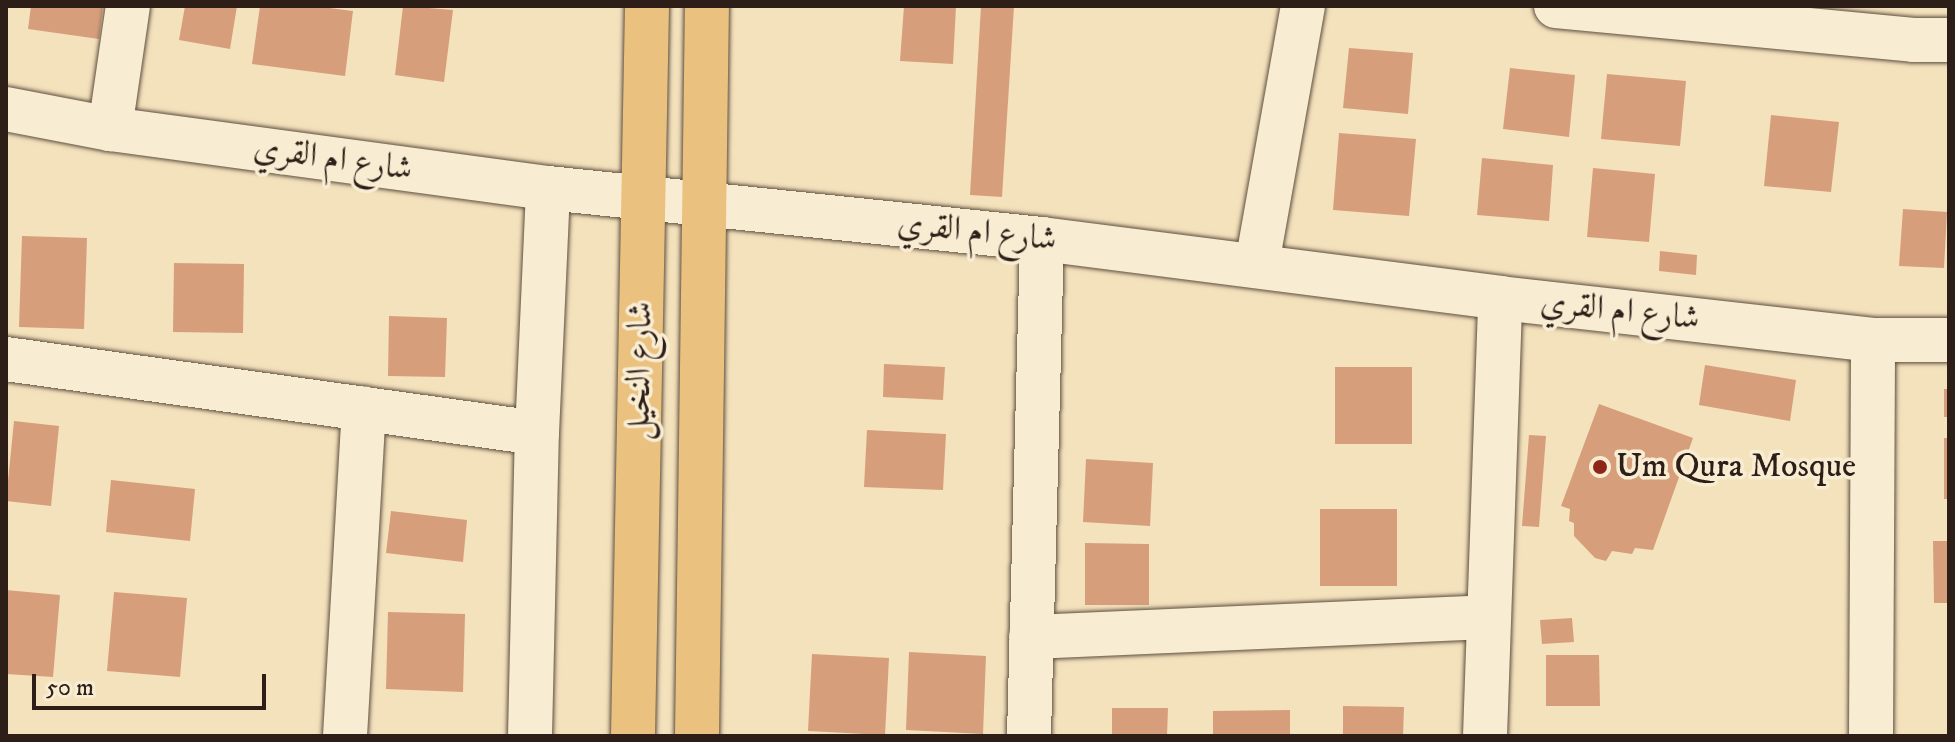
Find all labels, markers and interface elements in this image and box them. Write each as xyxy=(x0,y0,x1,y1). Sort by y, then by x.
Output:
street label: شارع ام القري xyxy=(251,128,415,190)
street label: شارع ام القري xyxy=(895,203,1059,261)
street label: شارع ام القري xyxy=(1538,282,1702,340)
street label: شارع النخيل xyxy=(618,301,662,441)
place label: Um Qura Mosque xyxy=(1616,447,1856,487)
marker: Um Qura Mosque xyxy=(1591,458,1609,476)
scale bar xyxy=(36,658,270,708)
text: 50 m xyxy=(46,673,94,703)

